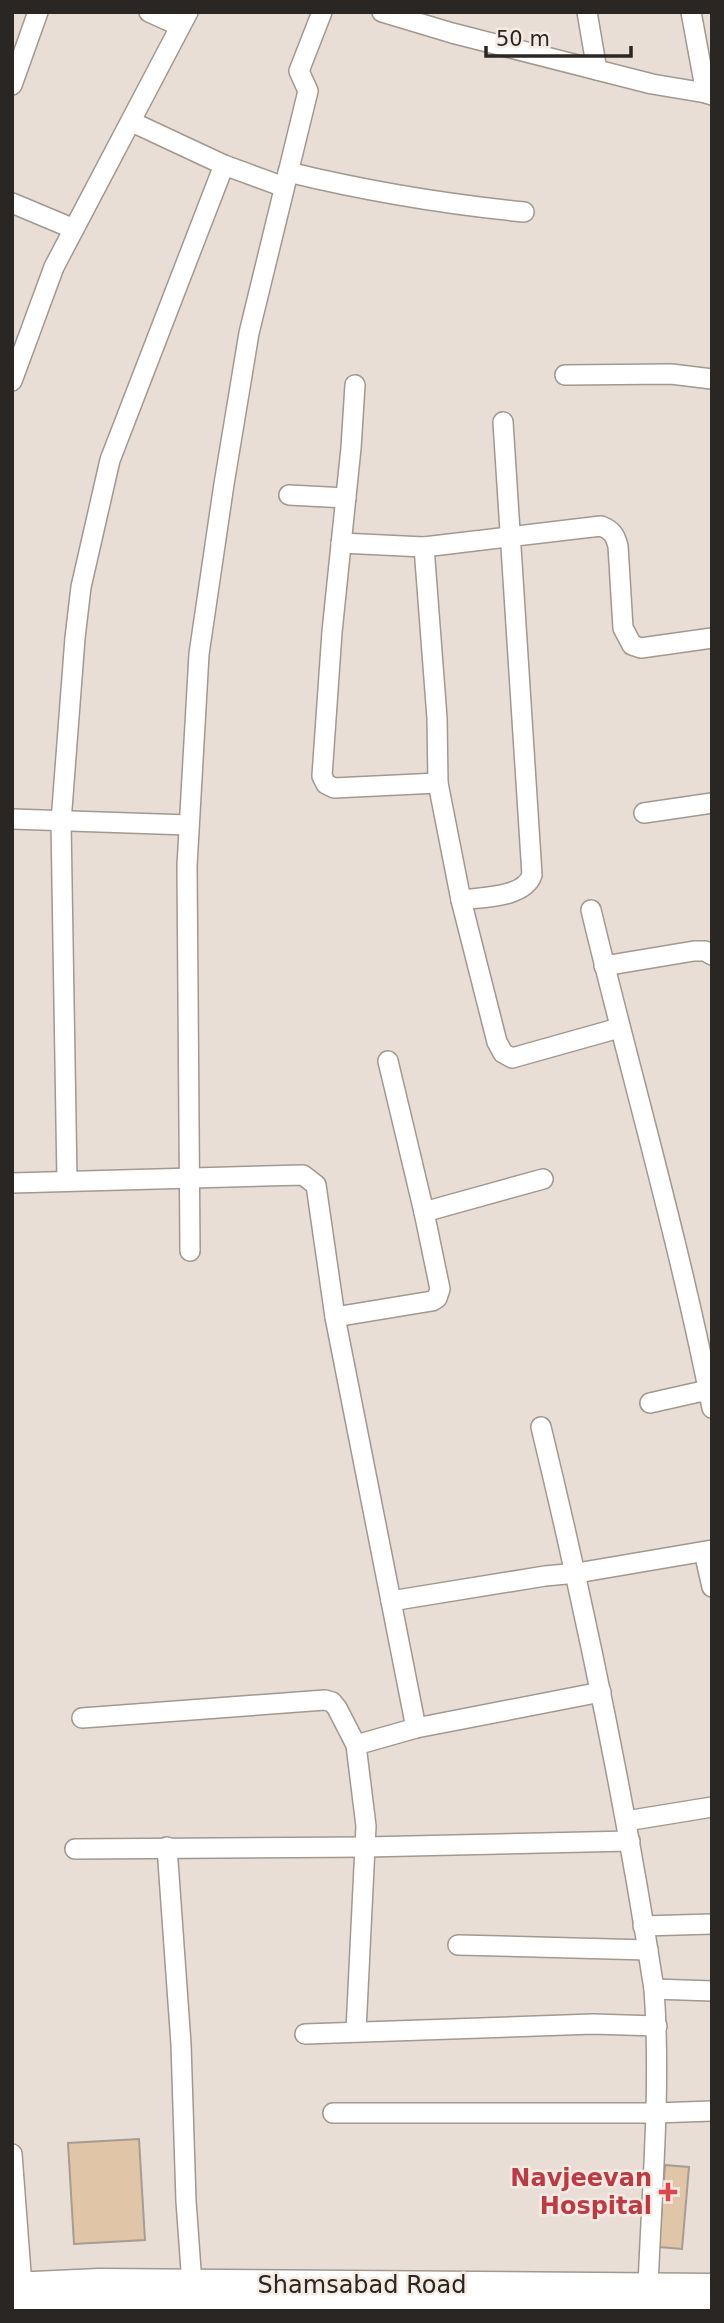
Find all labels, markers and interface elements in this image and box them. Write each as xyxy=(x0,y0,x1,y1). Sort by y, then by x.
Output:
scale bar xyxy=(486,14,631,58)
text: 50 m xyxy=(496,27,550,51)
place label: Navjeevan Hospital xyxy=(510,2164,652,2220)
marker: Navjeevan Hospital xyxy=(658,2182,678,2202)
street label: Shamsabad Road xyxy=(258,2271,466,2299)

